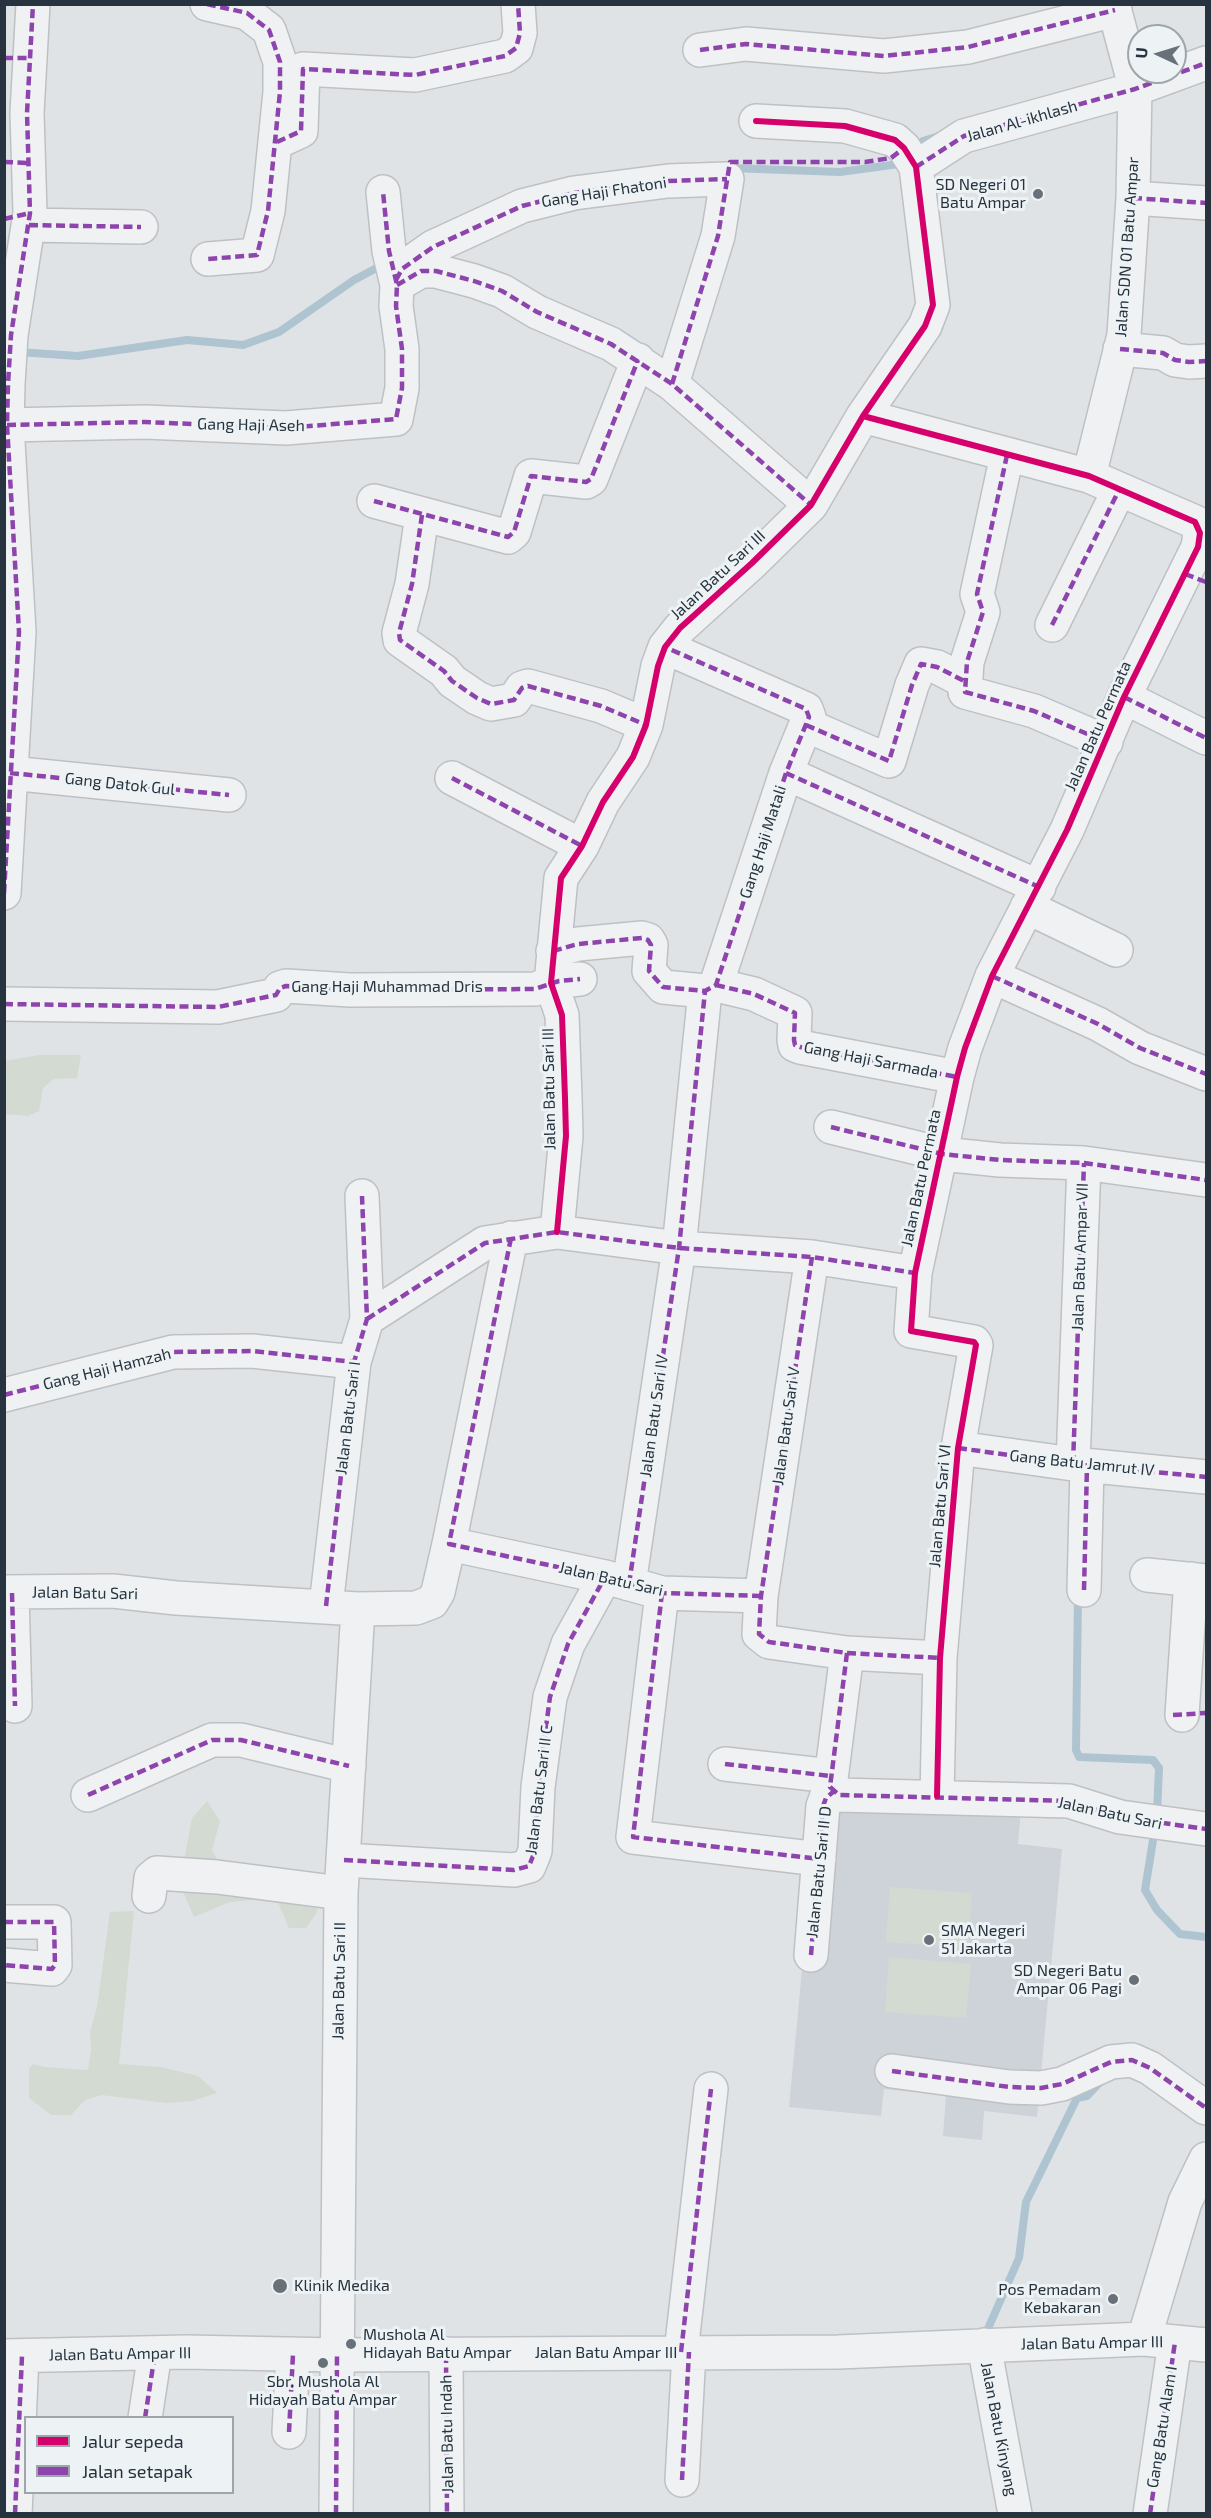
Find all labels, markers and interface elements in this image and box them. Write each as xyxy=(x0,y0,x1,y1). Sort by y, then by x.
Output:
north arrow xyxy=(1127,24,1187,84)
text: U xyxy=(1131,47,1150,59)
street label: Jalan Al-ikhlash xyxy=(964,96,1080,146)
street label: Jalan SDN 01 Batu Ampar xyxy=(1111,156,1143,338)
street label: Gang Haji Fhatoni xyxy=(540,173,668,211)
place label: SD Negeri 01 Batu Ampar xyxy=(936,175,1026,213)
marker: SD Negeri 01 Batu Ampar xyxy=(1031,187,1045,201)
street label: Gang Haji Aseh xyxy=(197,414,305,436)
street label: Jalan Batu Sari III xyxy=(667,526,769,624)
street label: Jalan Batu Permata xyxy=(1061,658,1135,794)
street label: Gang Datok Gul xyxy=(64,769,176,799)
street label: Gang Haji Matali xyxy=(736,783,790,901)
street label: Gang Haji Muhammad Dris xyxy=(291,977,483,997)
street label: Jalan Batu Sari III xyxy=(538,1028,560,1150)
street label: Gang Haji Sarmada xyxy=(802,1038,940,1082)
street label: Jalan Batu Permata xyxy=(897,1107,945,1249)
street label: Jalan Batu Ampar VII xyxy=(1068,1183,1092,1331)
street label: Gang Haji Hamzah xyxy=(41,1344,173,1394)
street label: Jalan Batu Sari IV xyxy=(636,1353,672,1479)
street label: Jalan Batu Sari I xyxy=(332,1360,364,1476)
street label: Jalan Batu Sari V xyxy=(768,1365,804,1487)
street label: Jalan Batu Sari VI xyxy=(925,1444,955,1568)
street label: Gang Batu Jamrut IV xyxy=(1009,1446,1155,1480)
street label: Jalan Batu Sari xyxy=(557,1558,665,1600)
street label: Jalan Batu Sari xyxy=(32,1582,138,1604)
street label: Jalan Batu Sari II C xyxy=(521,1724,557,1856)
street label: Jalan Batu Sari xyxy=(1056,1793,1164,1833)
street label: Jalan Batu Sari II D xyxy=(803,1805,835,1939)
place label: SMA Negeri 51 Jakarta xyxy=(941,1921,1025,1959)
street label: Jalan Batu Sari II xyxy=(328,1922,350,2040)
marker: SMA Negeri 51 Jakarta xyxy=(922,1933,936,1947)
place label: SD Negeri Batu Ampar 06 Pagi xyxy=(1014,1961,1122,1999)
marker: SD Negeri Batu Ampar 06 Pagi xyxy=(1127,1973,1141,1987)
place label: Klinik Medika xyxy=(294,2276,390,2296)
marker: Klinik Medika xyxy=(271,2277,289,2295)
place label: Pos Pemadam Kebakaran xyxy=(998,2280,1101,2318)
marker: Pos Pemadam Kebakaran xyxy=(1106,2292,1120,2306)
place label: Mushola Al Hidayah Batu Ampar xyxy=(363,2325,512,2363)
street label: Jalan Batu Ampar III xyxy=(1020,2332,1164,2354)
marker: Mushola Al Hidayah Batu Ampar xyxy=(344,2337,358,2351)
street label: Jalan Batu Ampar III xyxy=(48,2343,192,2365)
street label: Jalan Batu Ampar III xyxy=(535,2343,677,2363)
marker: Sbr. Mushola Al Hidayah Batu Ampar xyxy=(316,2356,330,2370)
street label: Jalan Batu Kinyang xyxy=(977,2360,1021,2498)
street label: Gang Batu Alam I xyxy=(1143,2365,1181,2489)
place label: Sbr. Mushola Al Hidayah Batu Ampar xyxy=(249,2372,397,2410)
street label: Jalan Batu Indah xyxy=(436,2374,458,2494)
legend xyxy=(24,2416,234,2494)
text: Jalur sepeda xyxy=(82,2430,184,2452)
text: Jalan setapak xyxy=(82,2460,193,2482)

